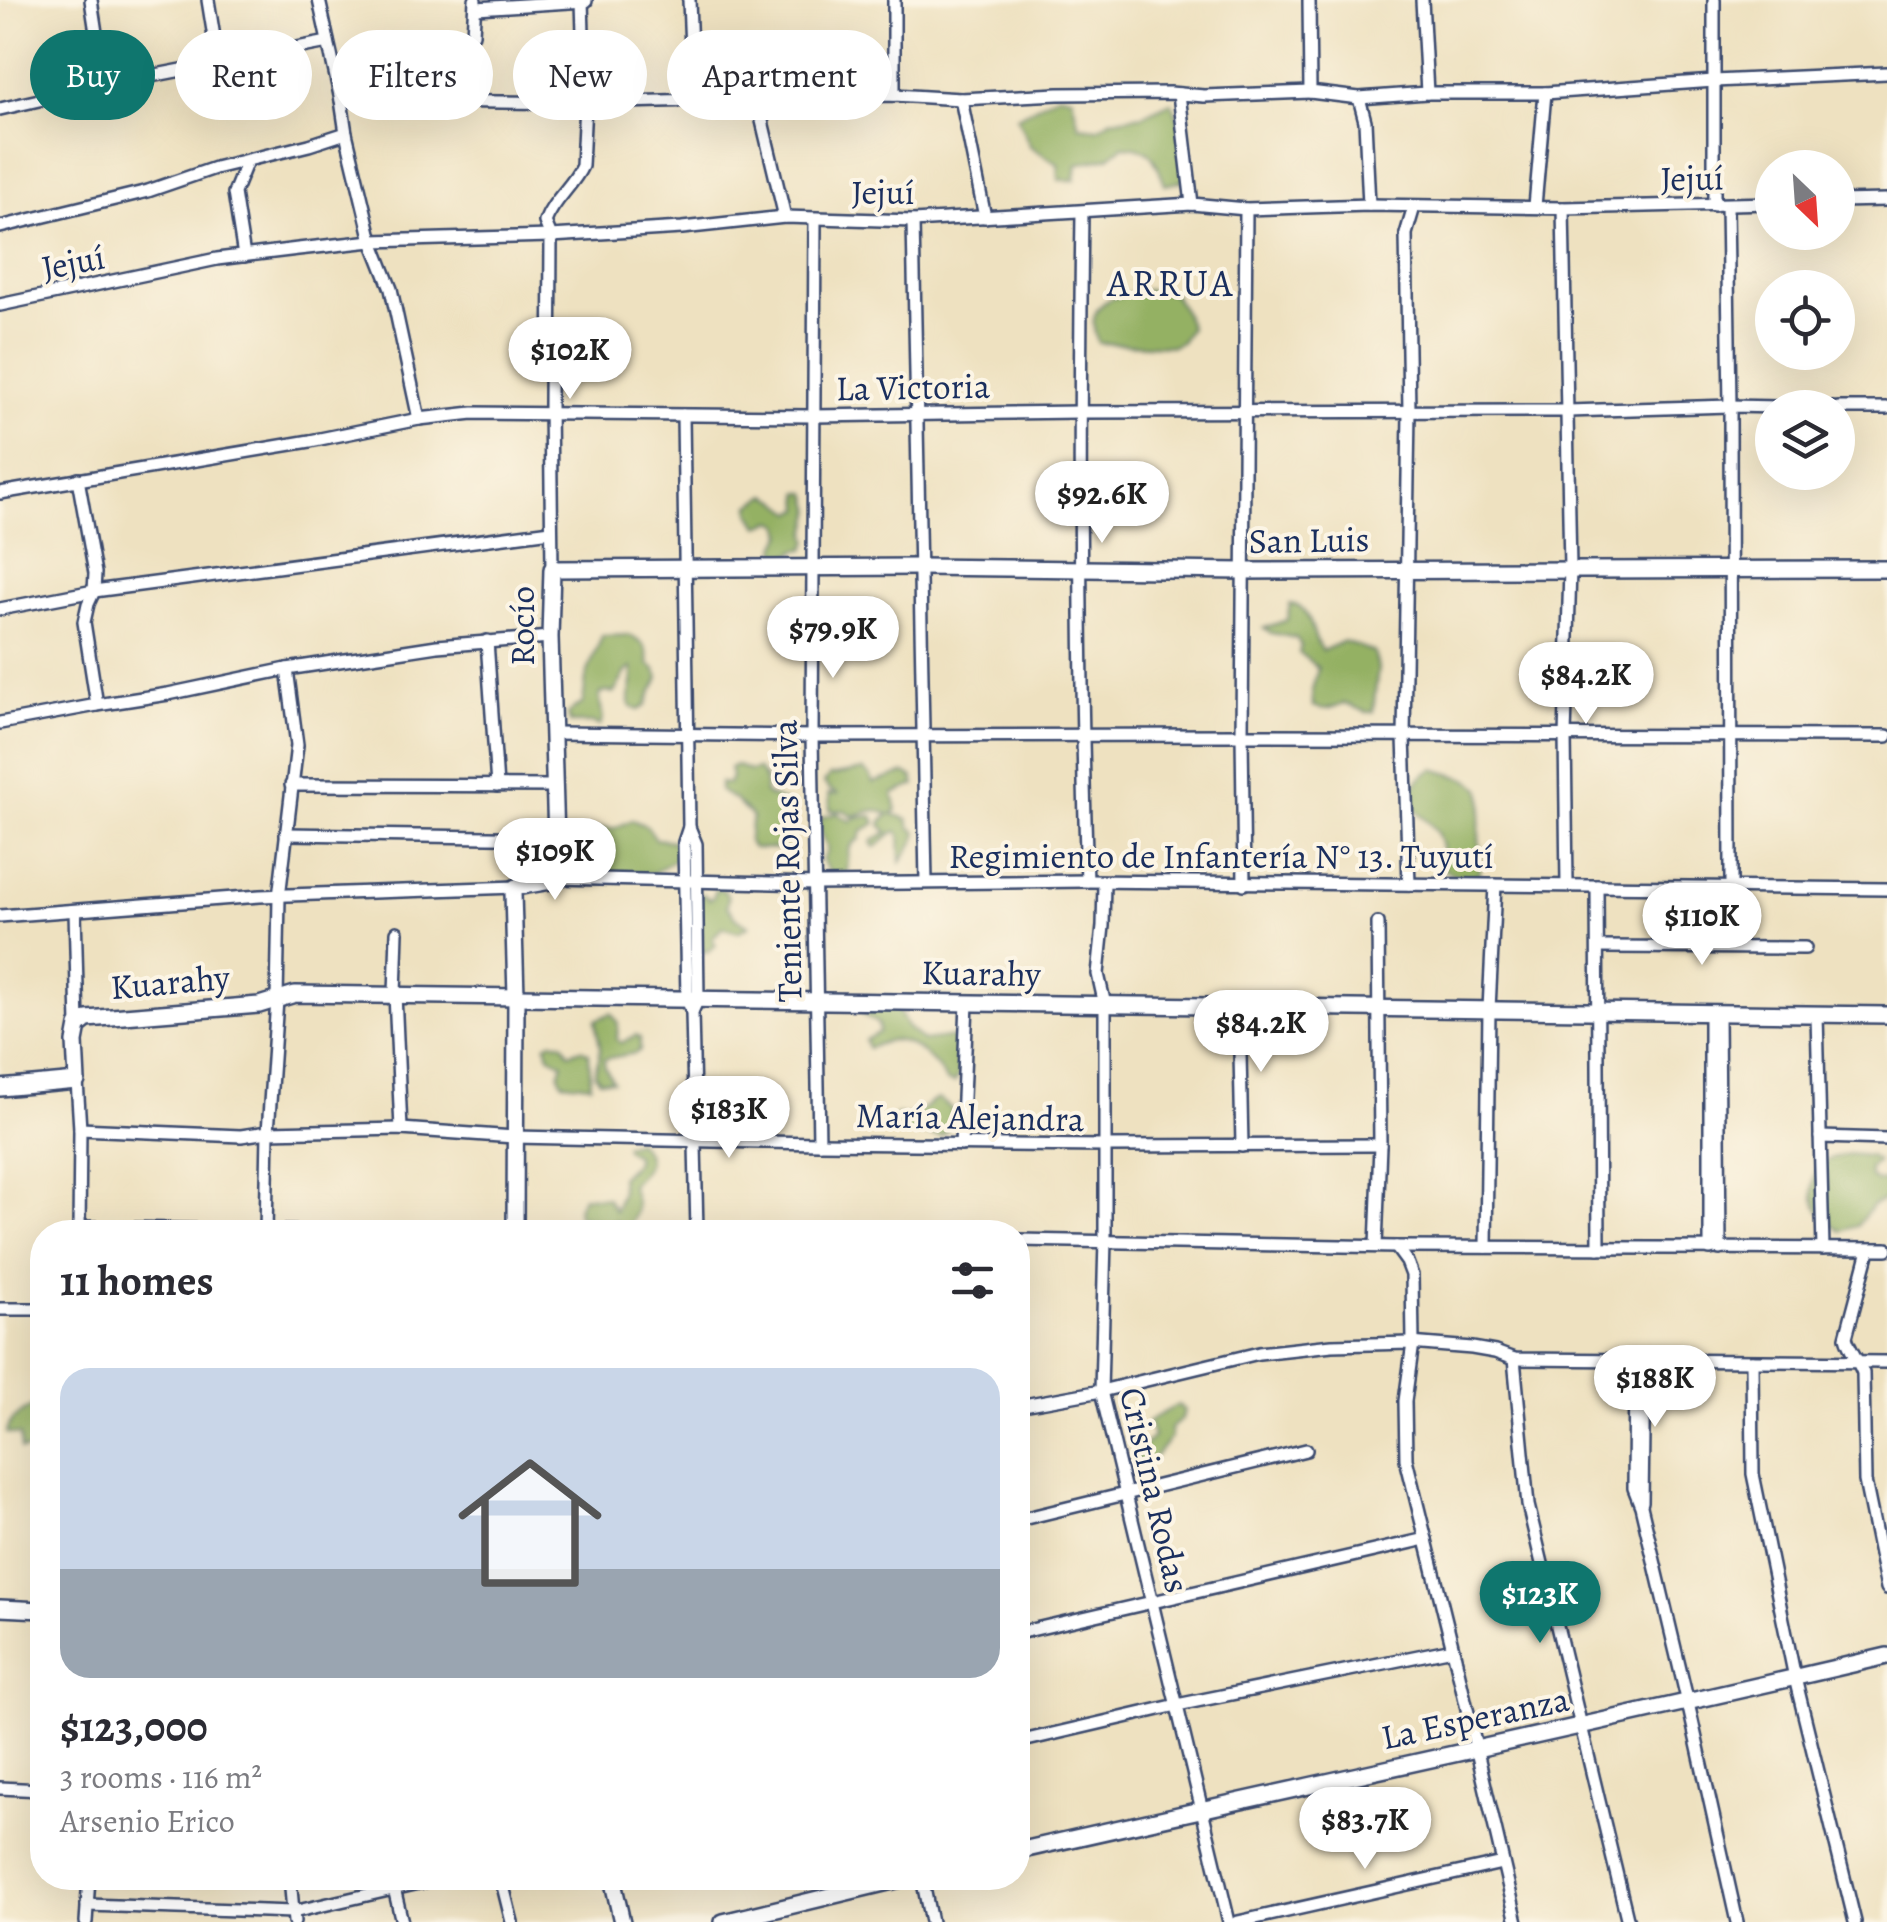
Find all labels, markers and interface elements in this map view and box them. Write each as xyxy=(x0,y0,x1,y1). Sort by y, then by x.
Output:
chip: Buy xyxy=(30,30,155,120)
chip: Rent xyxy=(175,30,312,120)
chip: Filters xyxy=(332,30,493,120)
chip: New xyxy=(513,30,647,120)
chip: Apartment xyxy=(667,30,892,120)
north arrow xyxy=(1755,150,1855,250)
map controls xyxy=(1755,150,1855,490)
street label: Jejuí xyxy=(1660,153,1724,203)
street label: Jejuí xyxy=(851,168,915,216)
street label: Jejuí xyxy=(37,232,109,292)
district label: ARRUA xyxy=(1106,257,1235,309)
button: locate xyxy=(1755,270,1855,370)
pin: $102K xyxy=(500,317,640,402)
text: $102K xyxy=(531,327,609,371)
street label: La Victoria xyxy=(835,362,991,412)
button: layers xyxy=(1755,390,1855,490)
pin: $92.6K xyxy=(1021,461,1183,546)
text: $92.6K xyxy=(1057,471,1147,515)
street label: San Luis xyxy=(1248,515,1370,565)
street label: Rocío xyxy=(498,586,546,666)
pin: $79.9K xyxy=(752,596,914,681)
text: $79.9K xyxy=(789,606,877,650)
pin: $84.2K xyxy=(1505,642,1667,727)
text: $84.2K xyxy=(1541,652,1631,696)
street label: Teniente Rojas Silva xyxy=(761,719,813,1003)
pin: $109K xyxy=(485,818,625,903)
text: $109K xyxy=(516,828,594,872)
street label: Regimiento de Infantería N° 13. Tuyutí xyxy=(948,832,1494,880)
pin: $110K xyxy=(1632,883,1772,968)
text: $110K xyxy=(1665,893,1739,937)
street label: Kuarahy xyxy=(921,948,1042,998)
street label: Kuarahy xyxy=(108,953,232,1011)
pin: $84.2K xyxy=(1180,990,1342,1075)
text: $84.2K xyxy=(1216,1000,1306,1044)
pin: $183K xyxy=(659,1076,799,1161)
text: $183K xyxy=(691,1086,767,1130)
street label: María Alejandra xyxy=(855,1091,1085,1143)
text: 11 homes xyxy=(60,1252,214,1309)
icon: filters xyxy=(945,1253,1000,1308)
pin: $188K xyxy=(1585,1345,1725,1430)
text: $188K xyxy=(1616,1355,1694,1399)
street label: Cristina Rodas xyxy=(1108,1383,1202,1597)
icon: home xyxy=(440,1433,620,1613)
pin: $123K xyxy=(1470,1561,1610,1646)
text: $123K xyxy=(1502,1571,1578,1615)
street label: La Esperanza xyxy=(1377,1675,1574,1761)
text: $123,000 xyxy=(60,1698,208,1755)
text: 3 rooms · 116 m² xyxy=(60,1755,262,1799)
pin: $83.7K xyxy=(1284,1787,1446,1872)
text: $83.7K xyxy=(1321,1797,1409,1841)
text: Arsenio Erico xyxy=(60,1799,235,1843)

